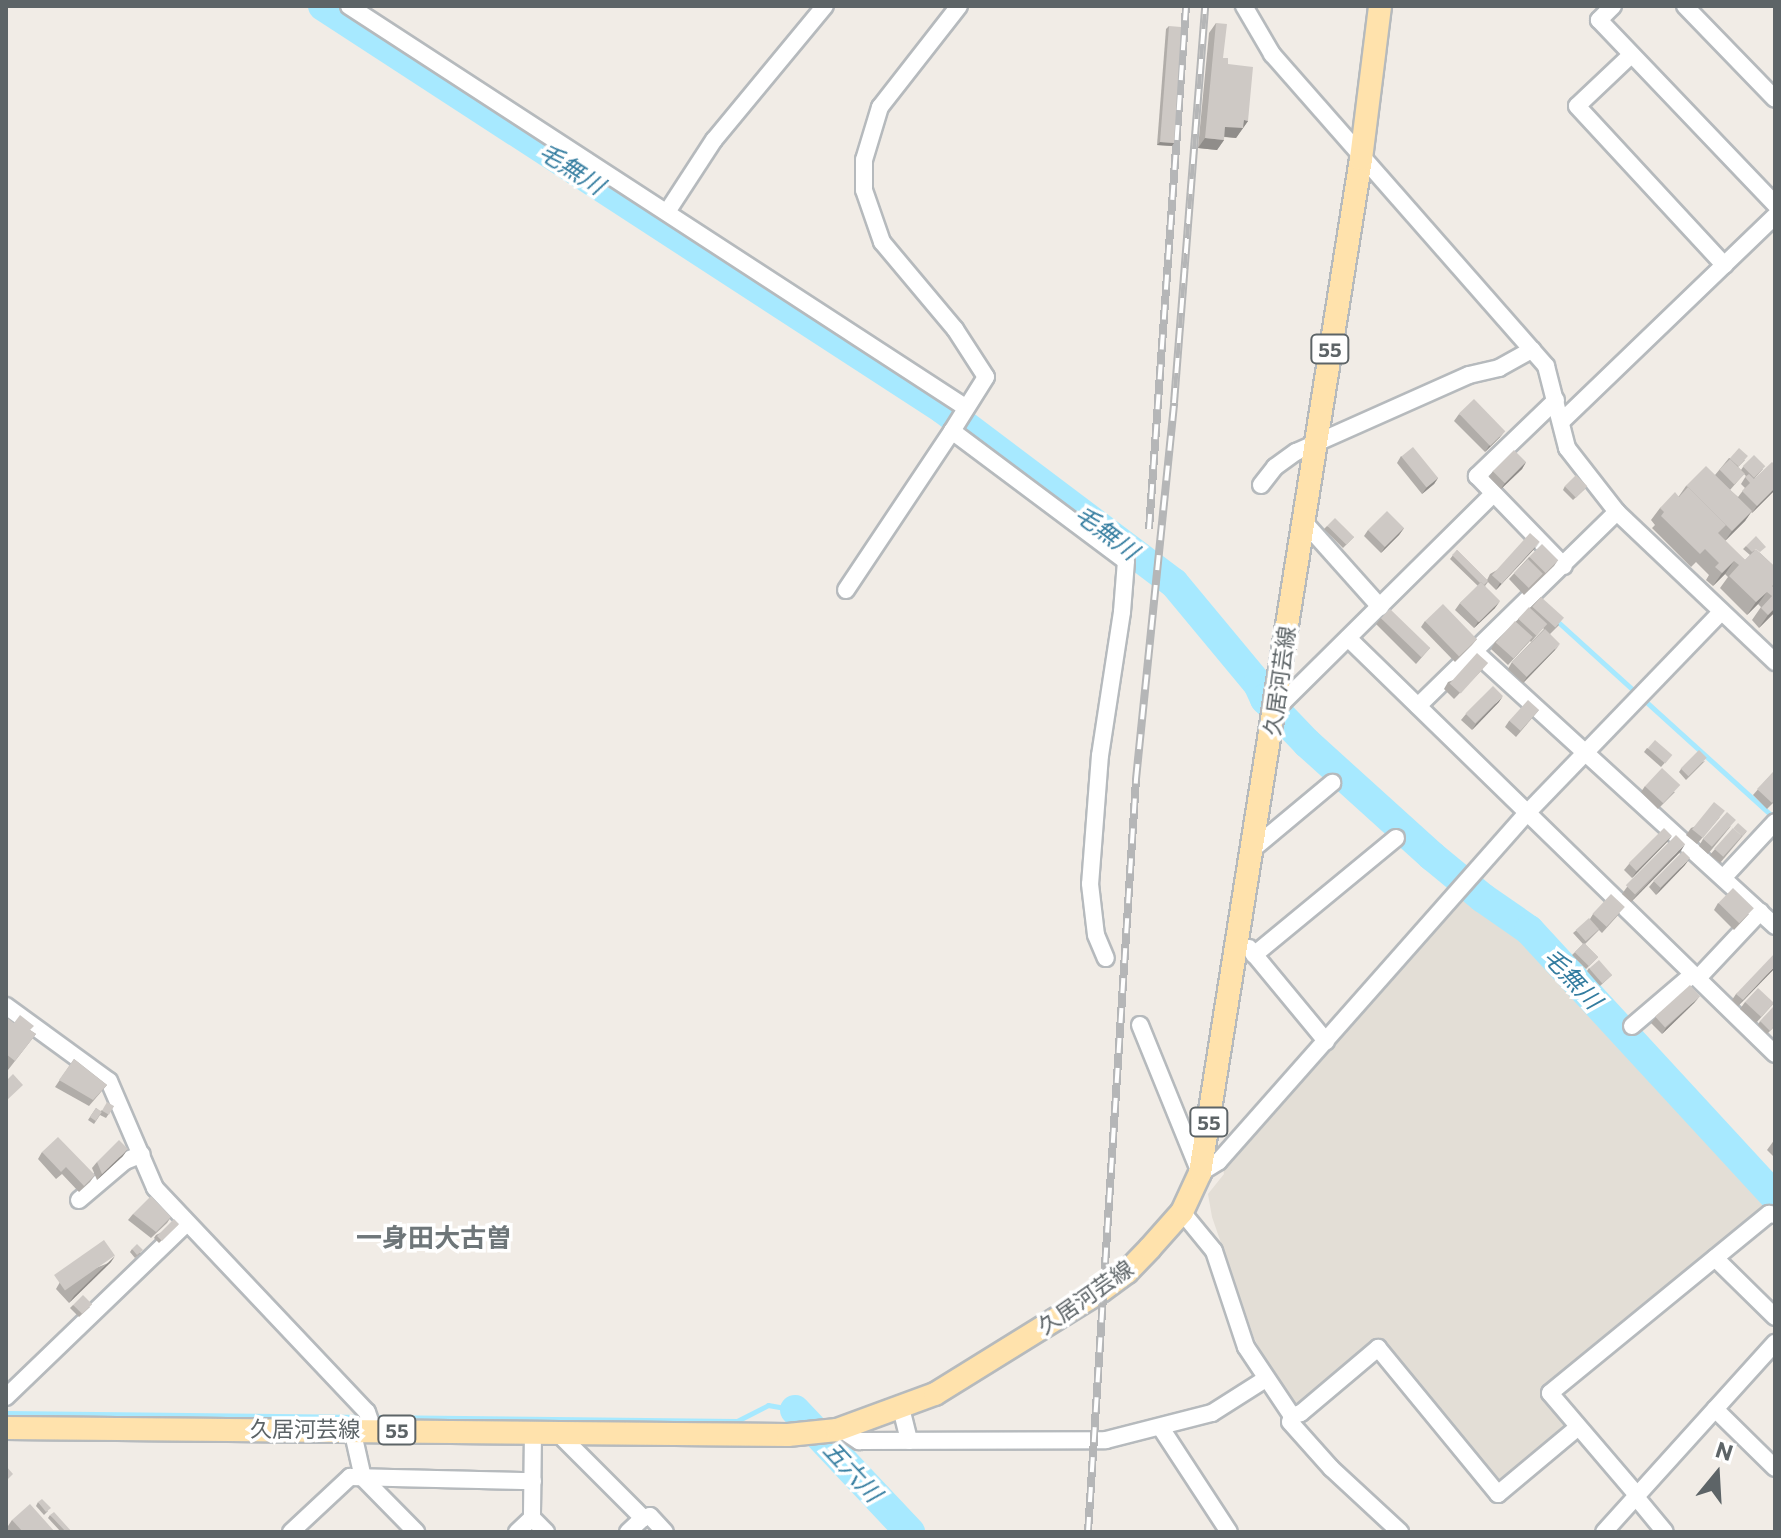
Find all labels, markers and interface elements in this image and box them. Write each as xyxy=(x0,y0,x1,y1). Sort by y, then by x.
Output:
water label: 毛無川 xyxy=(534,136,610,200)
road number: 55 xyxy=(1310,333,1350,365)
water label: 毛無川 xyxy=(1070,499,1144,565)
street label: 久居河芸線 xyxy=(1258,625,1300,737)
water label: 毛無川 xyxy=(1538,942,1608,1014)
road number: 55 xyxy=(1189,1106,1229,1138)
district label: 一身田大古曽 xyxy=(356,1221,512,1253)
street label: 久居河芸線 xyxy=(1032,1255,1138,1339)
road number: 55 xyxy=(377,1414,417,1446)
street label: 久居河芸線 xyxy=(250,1416,360,1442)
north arrow xyxy=(1677,1434,1757,1514)
water label: 五六川 xyxy=(818,1435,888,1507)
text: N xyxy=(1713,1435,1737,1466)

